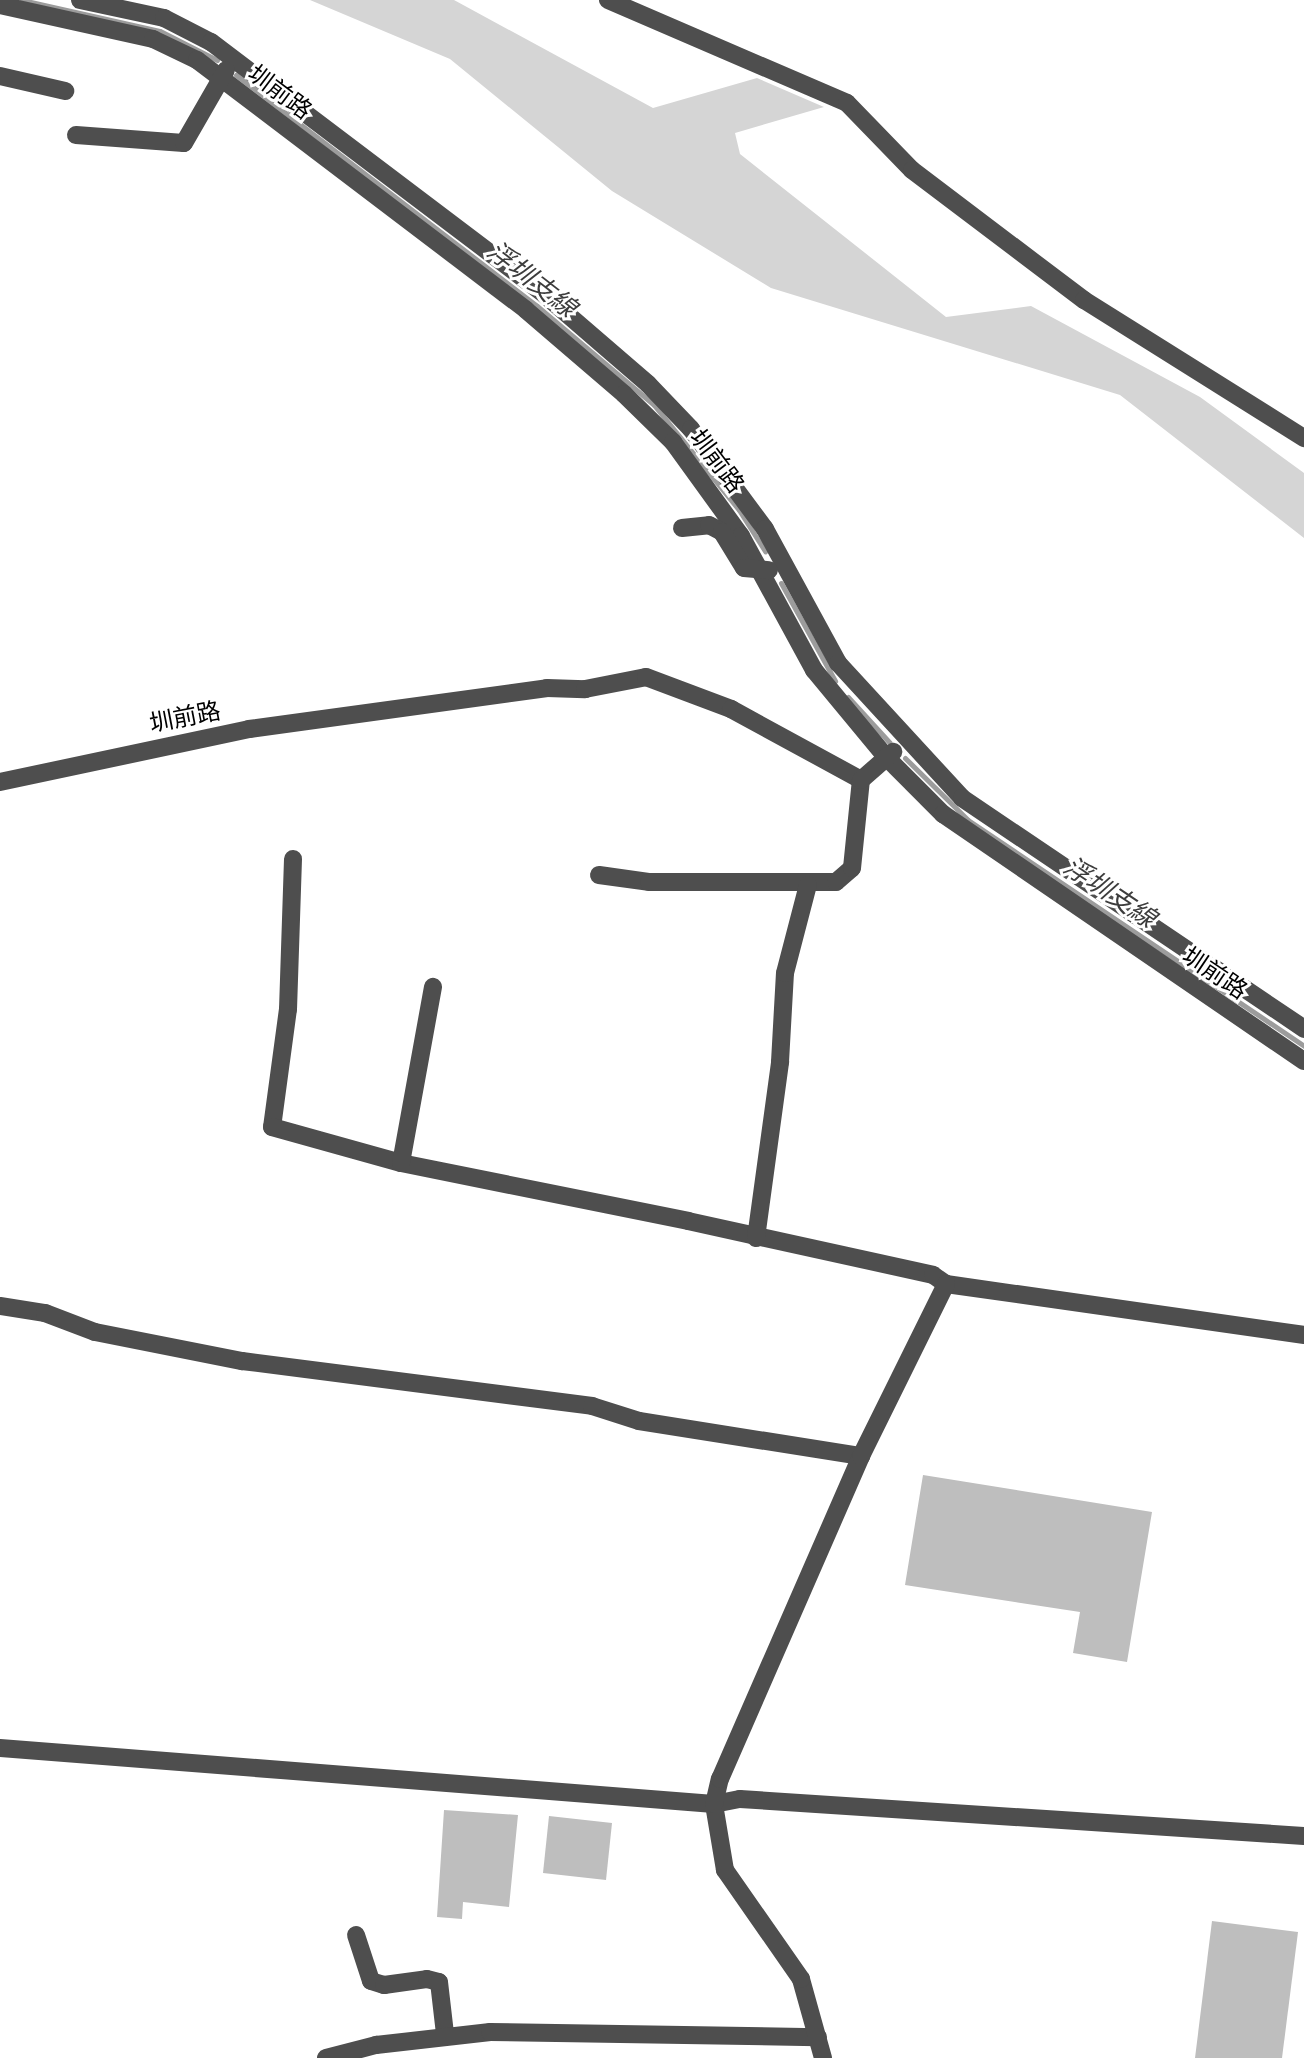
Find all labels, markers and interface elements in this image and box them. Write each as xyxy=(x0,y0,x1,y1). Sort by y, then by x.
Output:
street label: 圳前路 xyxy=(243,59,317,125)
water label: 浮圳支線 xyxy=(481,235,583,323)
street label: 圳前路 xyxy=(684,424,750,498)
street label: 圳前路 xyxy=(147,696,223,738)
water label: 浮圳支線 xyxy=(1058,850,1162,934)
street label: 圳前路 xyxy=(1177,941,1253,1005)

